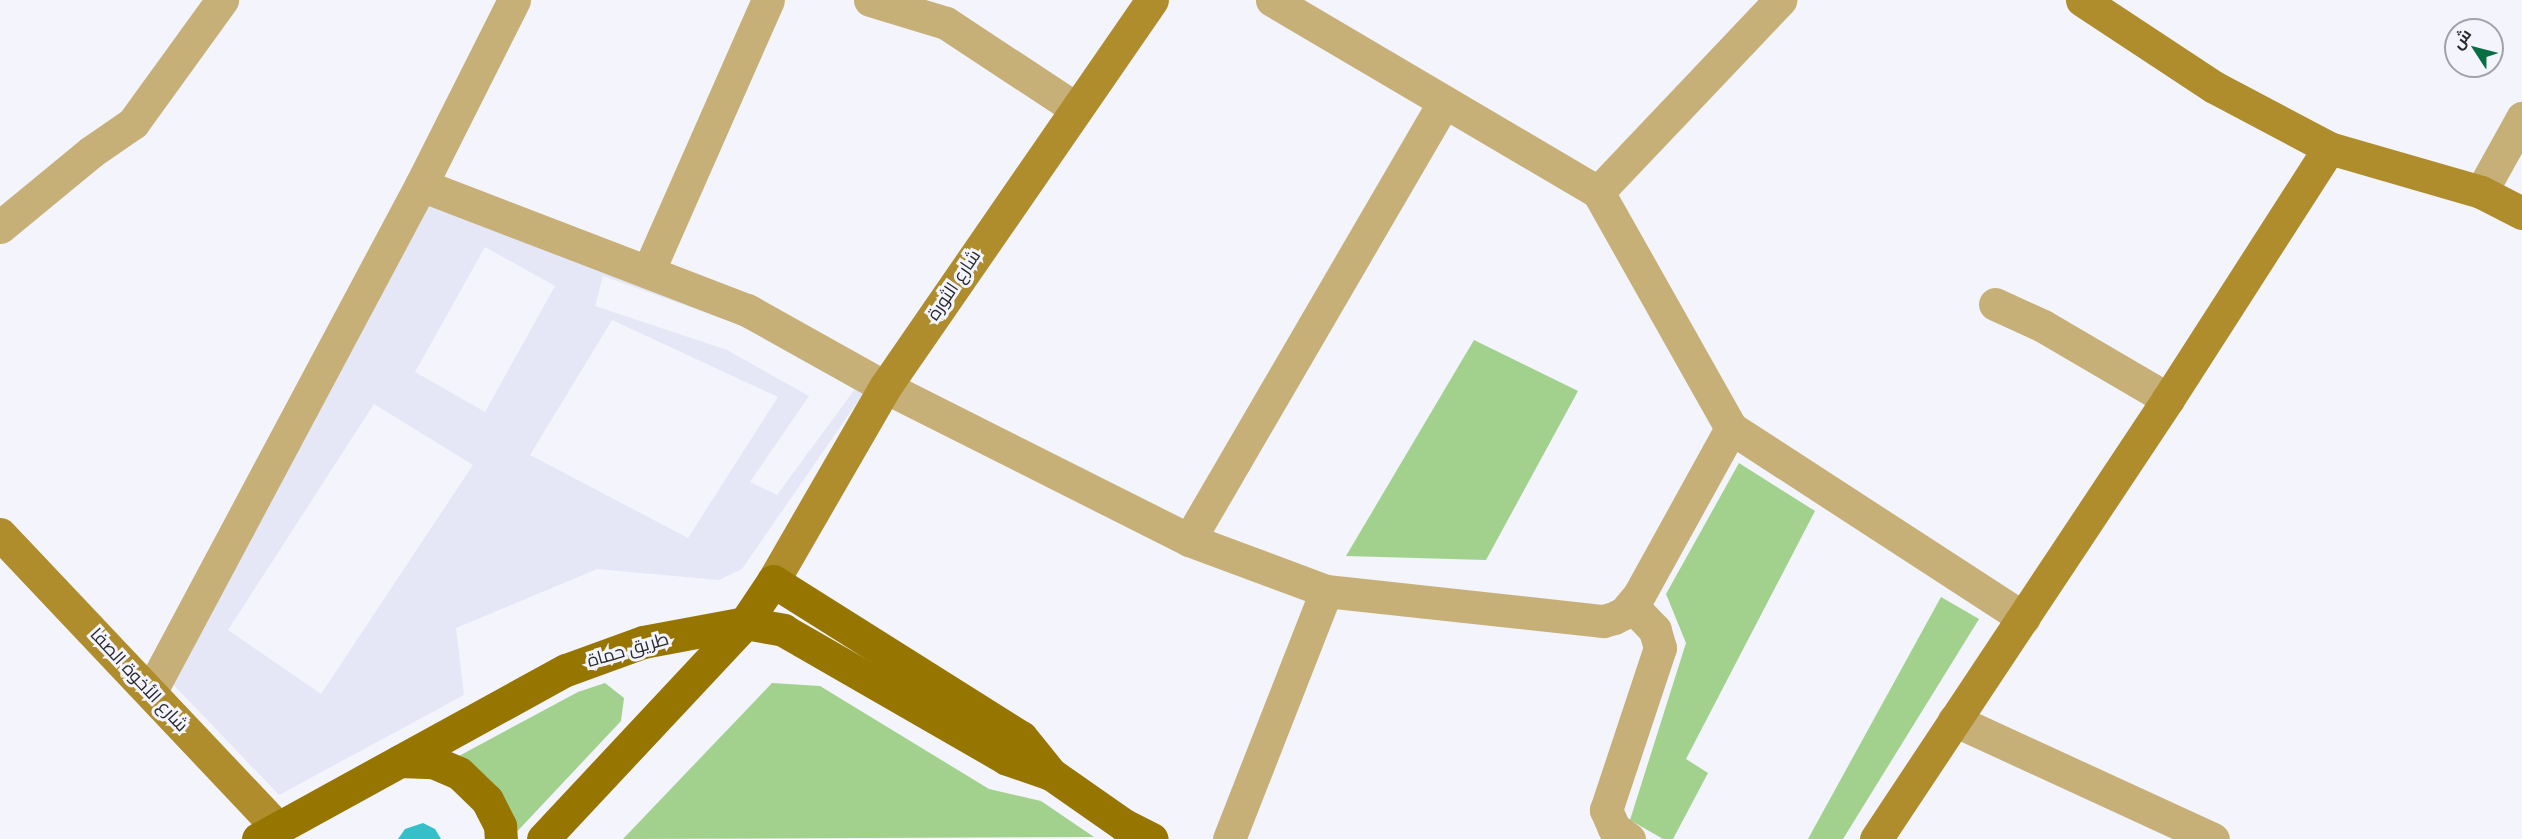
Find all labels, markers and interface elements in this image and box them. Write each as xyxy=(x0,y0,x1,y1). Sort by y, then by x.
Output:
north arrow xyxy=(2444,18,2504,78)
text: ش xyxy=(2447,24,2475,53)
street label: شارع الثورة xyxy=(923,246,985,324)
street label: شارع الأخوة الصفا xyxy=(86,624,192,736)
street label: طريق حماة xyxy=(585,628,671,672)

